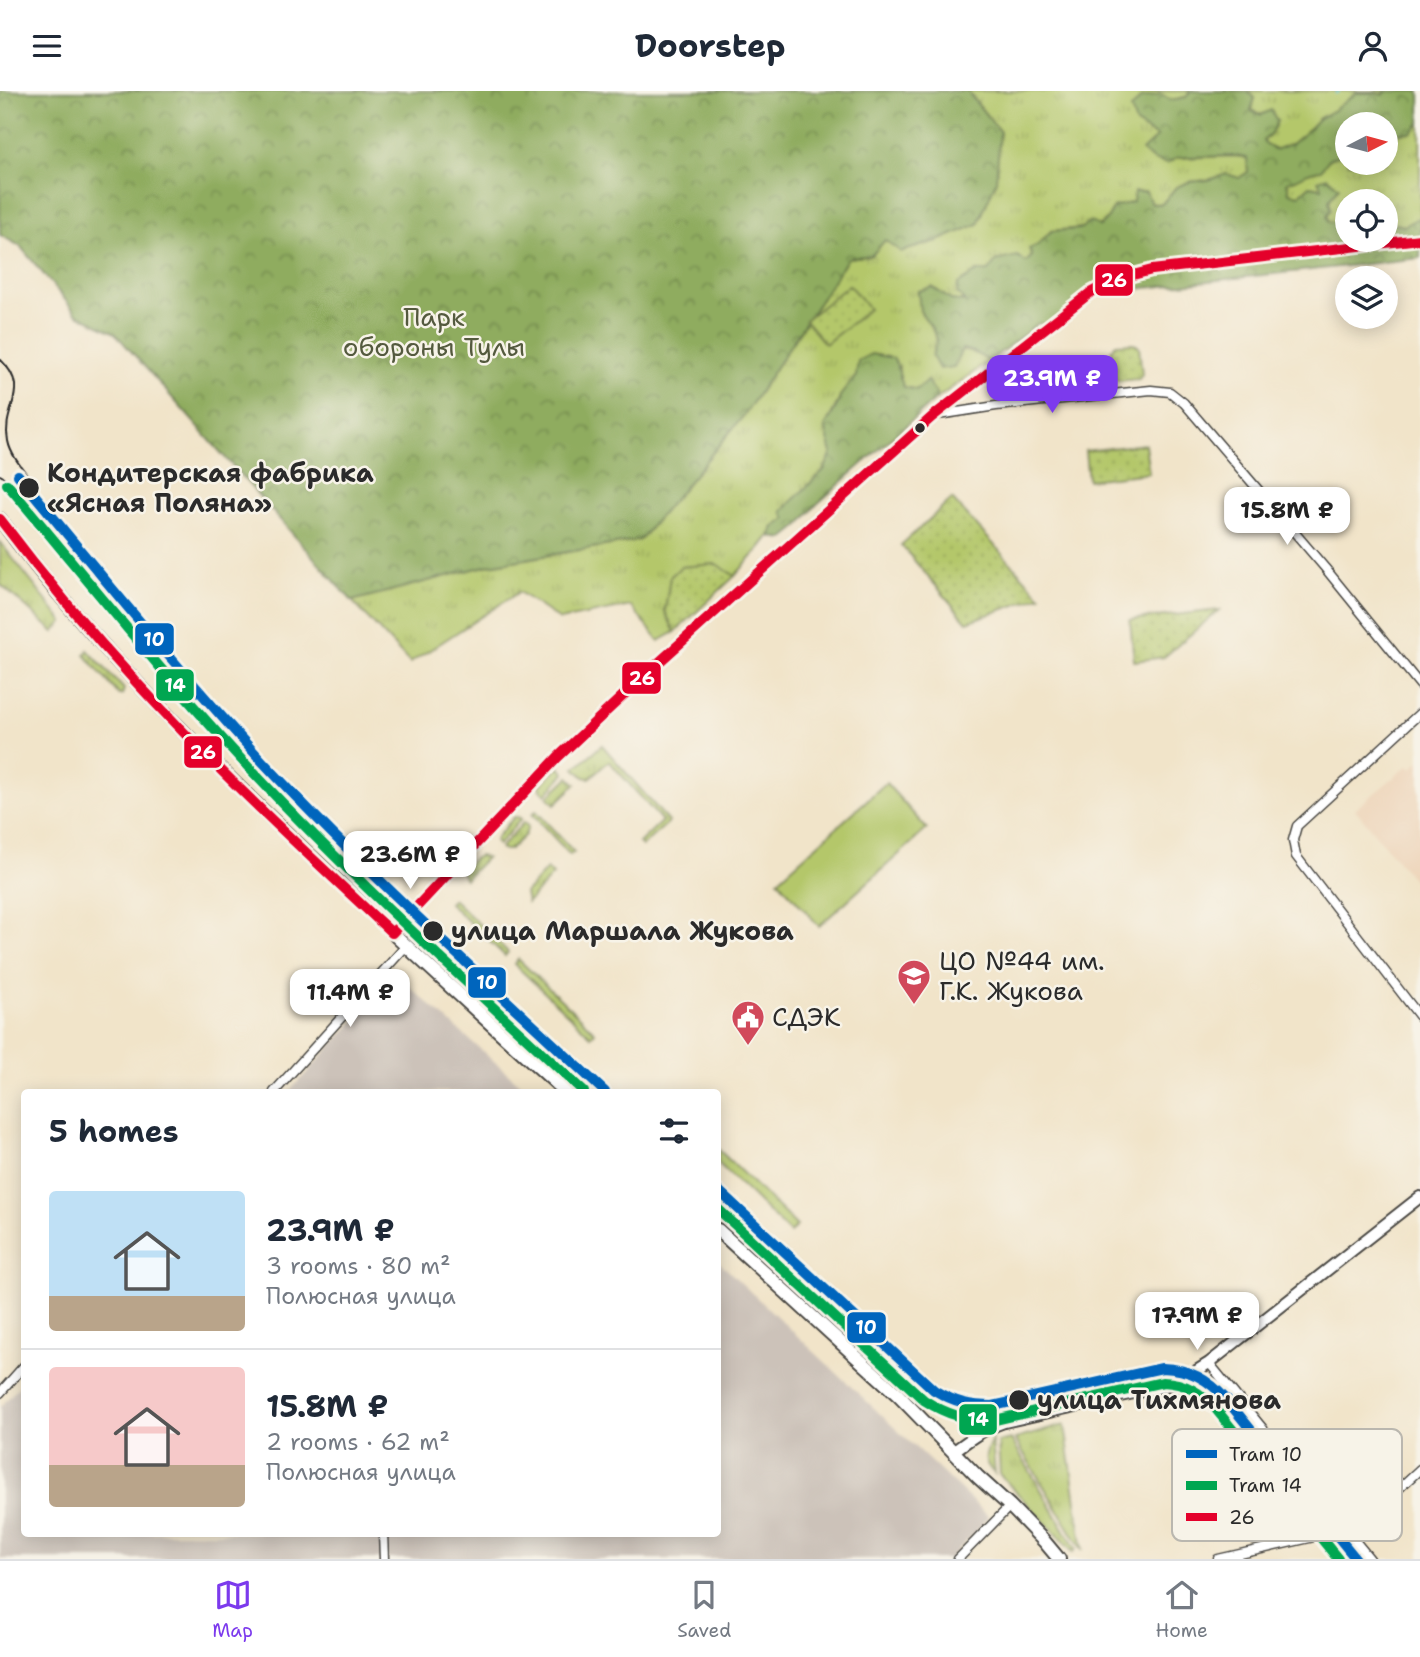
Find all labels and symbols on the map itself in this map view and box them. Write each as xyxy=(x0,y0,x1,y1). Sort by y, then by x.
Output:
north arrow xyxy=(1335,112,1398,175)
line badge: 26 xyxy=(1094,263,1134,297)
text: 26 xyxy=(1101,268,1127,293)
park label: Парк обороны Тулы xyxy=(343,299,525,364)
pin: 23.9M ₽ xyxy=(987,355,1117,415)
unlabelled marker xyxy=(913,421,927,435)
place label: Кондитерская фабрика «Ясная Поляна» xyxy=(47,455,374,520)
marker: Кондитерская фабрика «Ясная Поляна» xyxy=(17,476,41,500)
pin: 15.8M ₽ xyxy=(1222,487,1352,547)
line badge: 10 xyxy=(134,622,175,656)
text: 10 xyxy=(143,627,165,652)
line badge: 26 xyxy=(621,661,662,695)
text: 26 xyxy=(629,666,655,691)
line badge: 14 xyxy=(155,668,195,702)
text: 14 xyxy=(164,673,186,698)
line badge: 26 xyxy=(183,735,223,769)
text: 26 xyxy=(190,740,216,765)
pin: 23.6M ₽ xyxy=(345,831,475,891)
place label: улица Маршала Жукова xyxy=(451,913,794,948)
marker: улица Маршала Жукова xyxy=(421,919,445,943)
place label: ЦО №44 им. Г.К. Жукова xyxy=(939,943,1105,1008)
school or university icon: ЦО №44 им. Г.К. Жукова xyxy=(895,957,933,1006)
line badge: 10 xyxy=(467,966,507,999)
pin: 11.4M ₽ xyxy=(285,969,415,1029)
text: 10 xyxy=(476,970,498,995)
public building icon: СДЭК xyxy=(729,998,767,1047)
place label: СДЭК xyxy=(772,999,841,1034)
pin: 17.9M ₽ xyxy=(1132,1293,1262,1352)
line badge: 10 xyxy=(846,1311,887,1344)
text: 10 xyxy=(855,1315,877,1340)
place label: улица Тихмянова xyxy=(1037,1382,1281,1417)
marker: улица Тихмянова xyxy=(1007,1388,1031,1412)
line badge: 14 xyxy=(958,1403,998,1436)
text: 14 xyxy=(967,1407,989,1432)
legend xyxy=(1172,1429,1402,1541)
text: Tram 10 xyxy=(1229,1442,1302,1467)
text: Tram 14 xyxy=(1229,1473,1302,1498)
text: 26 xyxy=(1229,1505,1255,1530)

